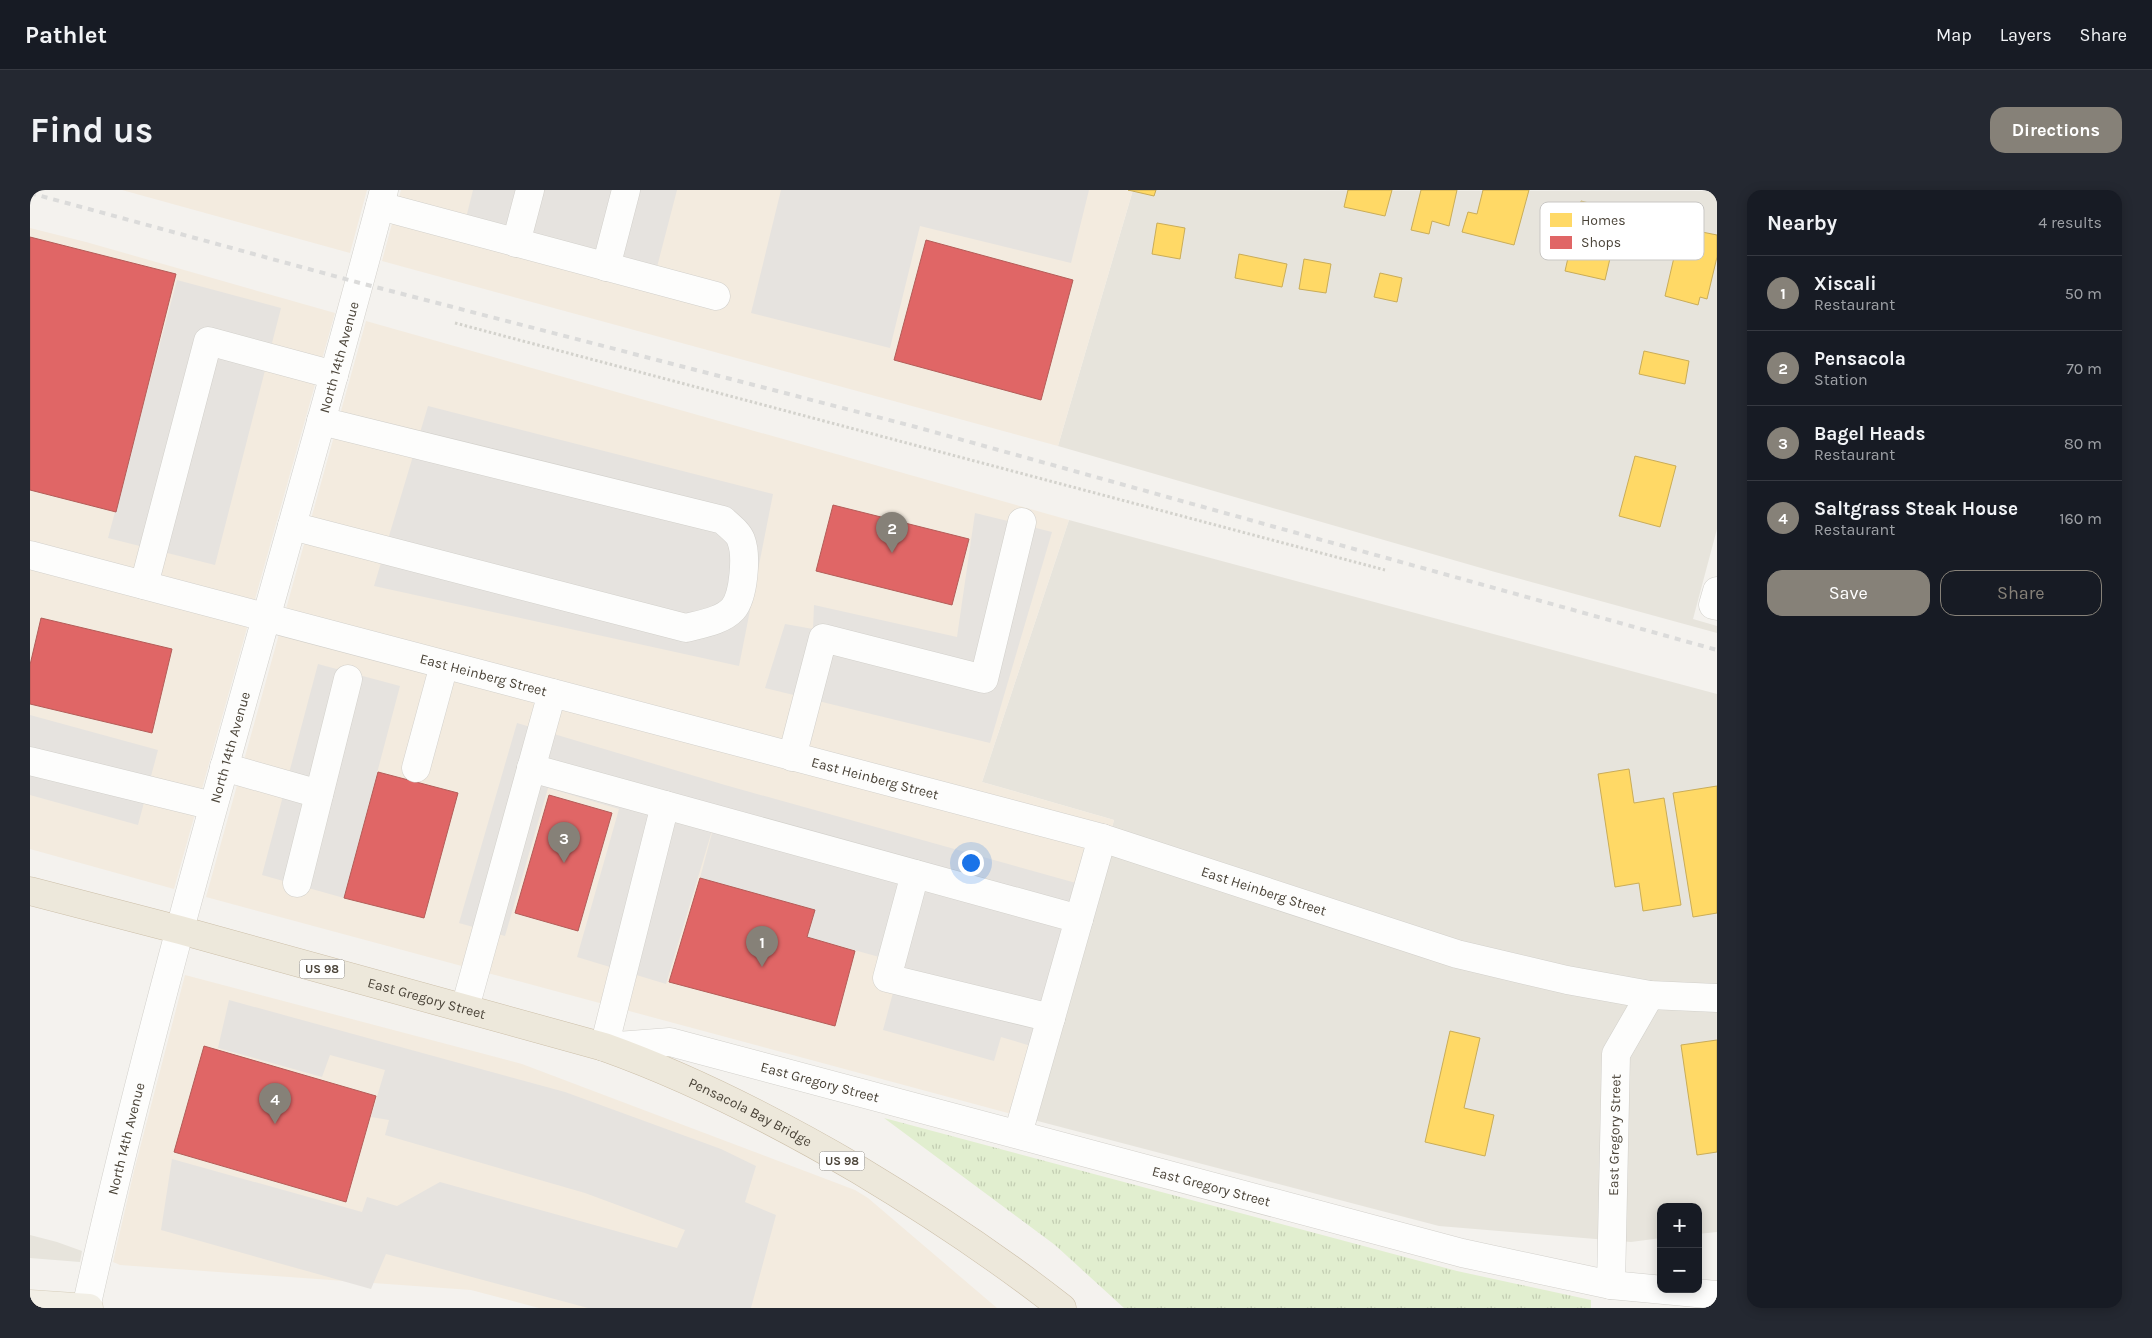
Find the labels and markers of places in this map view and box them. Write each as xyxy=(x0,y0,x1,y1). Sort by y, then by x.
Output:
pin: 2 xyxy=(876,512,908,553)
pin: 3 xyxy=(548,822,580,863)
pin: 1 xyxy=(746,926,778,967)
pin: 4 xyxy=(259,1083,291,1124)

